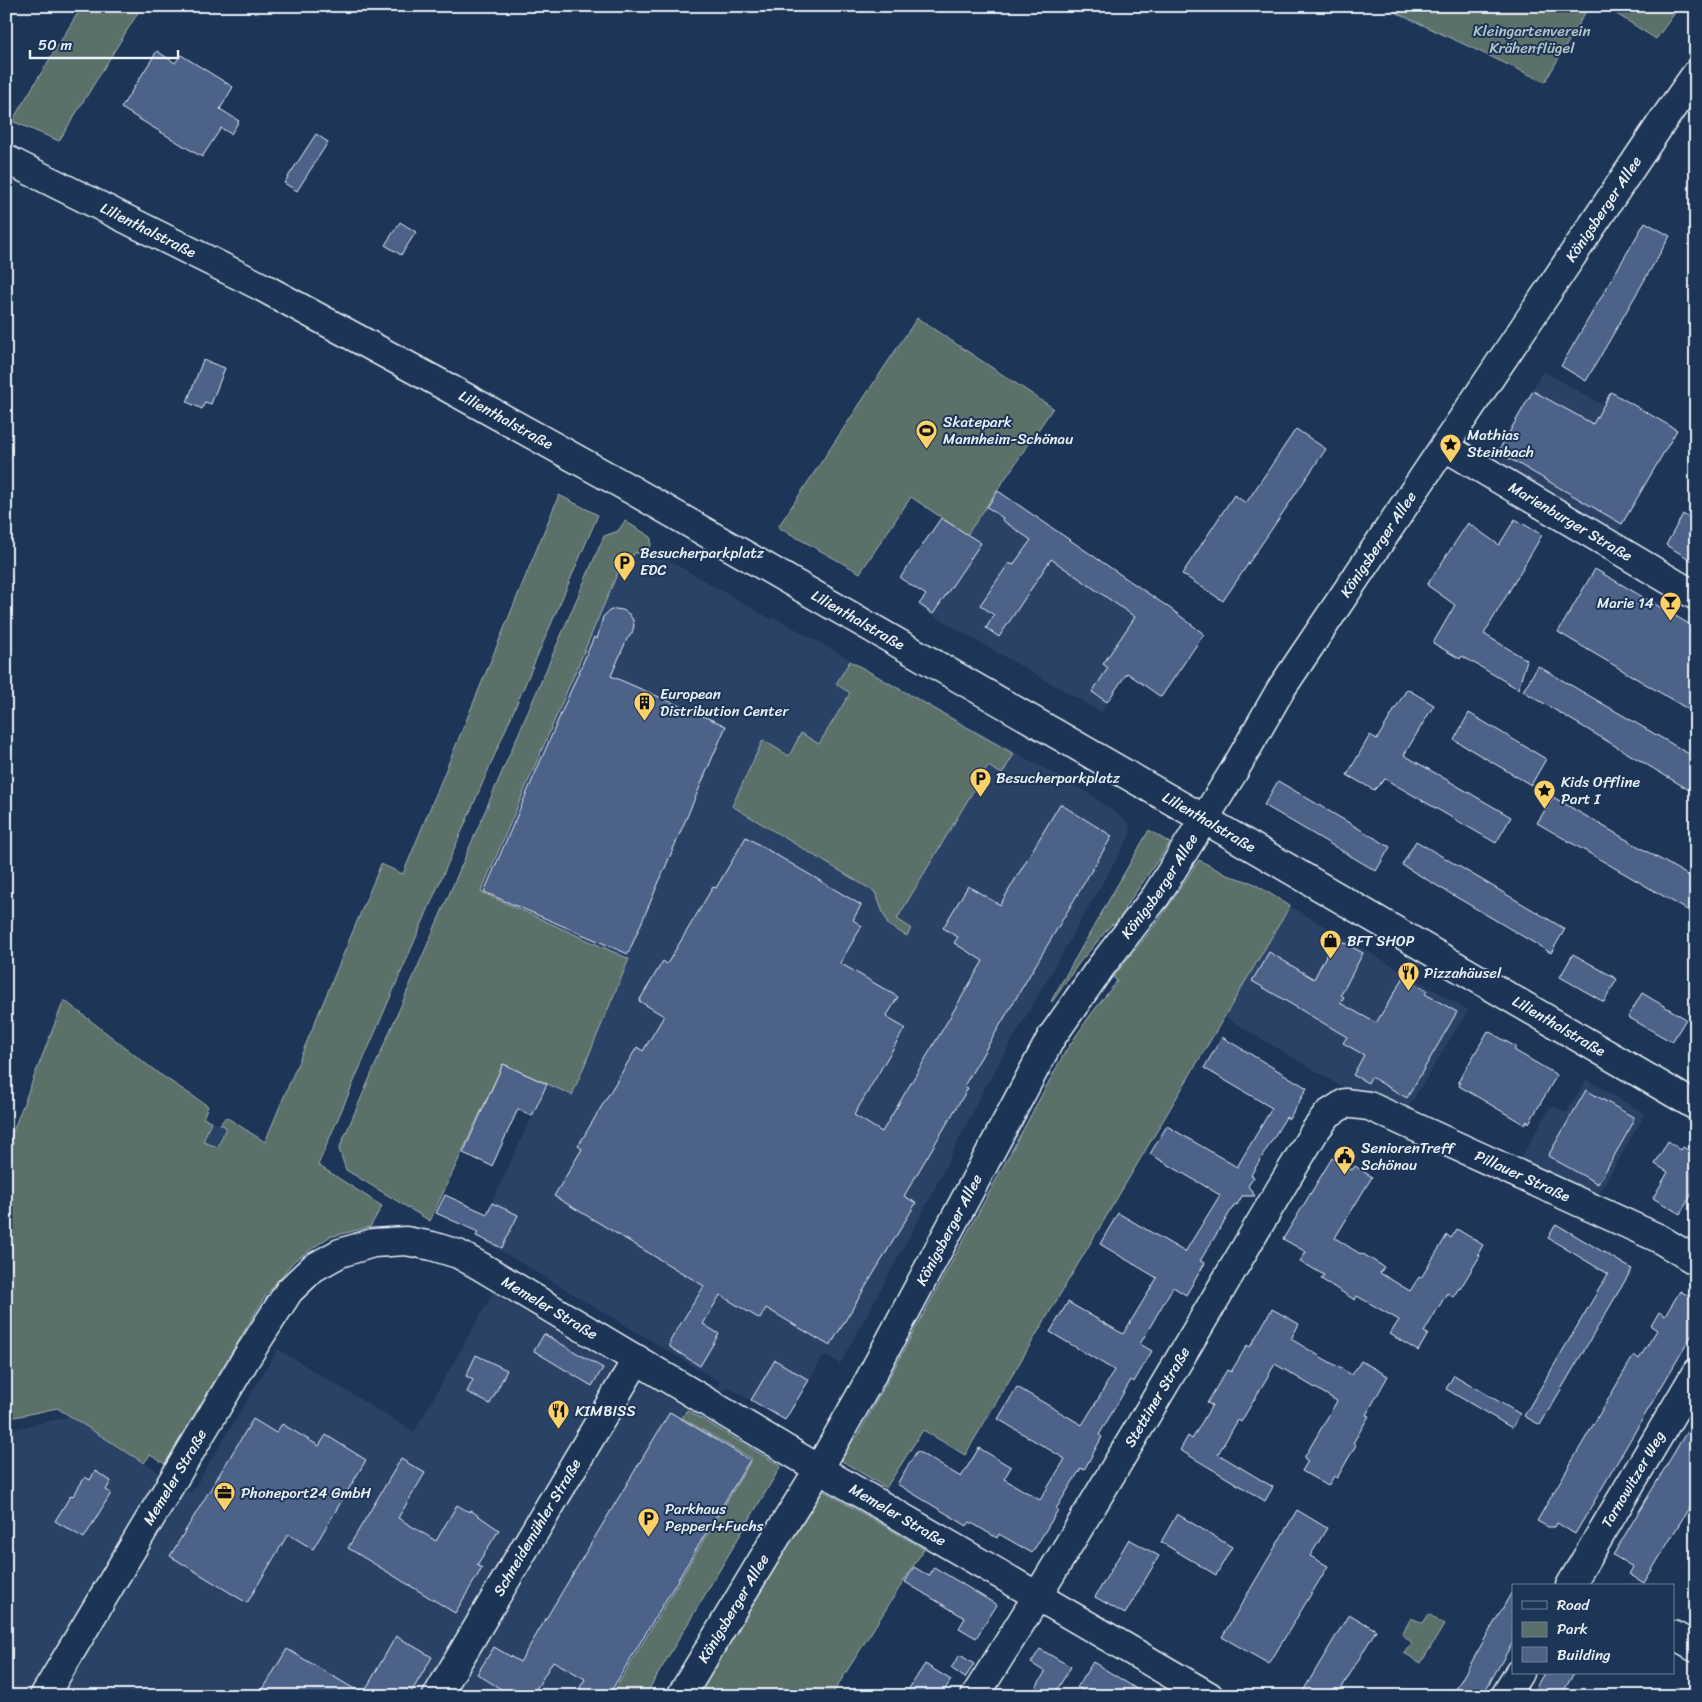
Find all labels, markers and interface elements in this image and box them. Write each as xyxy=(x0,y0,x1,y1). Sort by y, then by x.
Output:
park label: Kleingartenverein Krähenflügel xyxy=(1473,18,1591,61)
scale bar xyxy=(30,28,178,60)
text: 50 m xyxy=(38,32,73,58)
street label: Königsberger Allee xyxy=(1558,150,1649,268)
street label: Lilienthalstraße xyxy=(96,195,201,265)
street label: Lilienthalstraße xyxy=(454,383,558,457)
place label: Skatepark Mannheim-Schönau xyxy=(943,409,1073,452)
sports icon: Skatepark Mannheim-Schönau xyxy=(915,419,939,450)
place label: Mathias Steinbach xyxy=(1467,422,1534,465)
place icon: Mathias Steinbach xyxy=(1439,432,1463,463)
street label: Marienburger Straße xyxy=(1503,474,1638,569)
street label: Königsberger Allee xyxy=(1333,486,1424,603)
place label: Besucherparkplatz EDC xyxy=(640,540,765,583)
parking icon: Besucherparkplatz EDC xyxy=(612,550,636,581)
street label: Lilienthalstraße xyxy=(806,583,910,657)
place label: Marie 14 xyxy=(1597,590,1654,616)
bar icon: Marie 14 xyxy=(1658,591,1682,622)
place label: European Distribution Center xyxy=(660,681,789,724)
building icon: European Distribution Center xyxy=(632,691,656,722)
place label: Besucherparkplatz xyxy=(996,765,1121,791)
parking icon: Besucherparkplatz xyxy=(968,766,992,797)
place label: Kids Offline Part I xyxy=(1561,769,1640,812)
place icon: Kids Offline Part I xyxy=(1533,779,1557,810)
street label: Lilienthalstraße xyxy=(1157,785,1261,860)
street label: Königsberger Allee xyxy=(1114,828,1205,945)
place label: BFT SHOP xyxy=(1347,928,1415,954)
shop icon: BFT SHOP xyxy=(1319,929,1343,960)
place label: Pizzahäusel xyxy=(1424,960,1502,986)
restaurant icon: Pizzahäusel xyxy=(1396,961,1420,992)
street label: Lilienthalstraße xyxy=(1507,988,1611,1064)
place label: SeniorenTreff Schönau xyxy=(1361,1135,1457,1178)
street label: Pillauer Straße xyxy=(1470,1143,1574,1209)
public building icon: SeniorenTreff Schönau xyxy=(1333,1145,1357,1176)
street label: Königsberger Allee xyxy=(909,1169,990,1290)
street label: Memeler Straße xyxy=(496,1269,603,1347)
street label: Stettiner Straße xyxy=(1117,1341,1197,1452)
place label: KIMBISS xyxy=(575,1398,637,1424)
restaurant icon: KIMBISS xyxy=(547,1399,571,1430)
street label: Memeler Straße xyxy=(136,1424,214,1530)
street label: Tarnowitzer Weg xyxy=(1594,1425,1672,1533)
street label: Schneidemühler Straße xyxy=(486,1454,588,1601)
street label: Memeler Straße xyxy=(844,1476,951,1554)
place label: Phoneport24 GmbH xyxy=(241,1480,371,1506)
office icon: Phoneport24 GmbH xyxy=(213,1481,237,1512)
place label: Parkhaus Pepperl+Fuchs xyxy=(665,1496,764,1539)
parking icon: Parkhaus Pepperl+Fuchs xyxy=(637,1506,661,1537)
street label: Königsberger Allee xyxy=(691,1549,776,1668)
legend xyxy=(1512,1584,1674,1674)
text: Road xyxy=(1557,1592,1590,1618)
text: Park xyxy=(1557,1616,1588,1642)
text: Building xyxy=(1557,1642,1611,1668)

